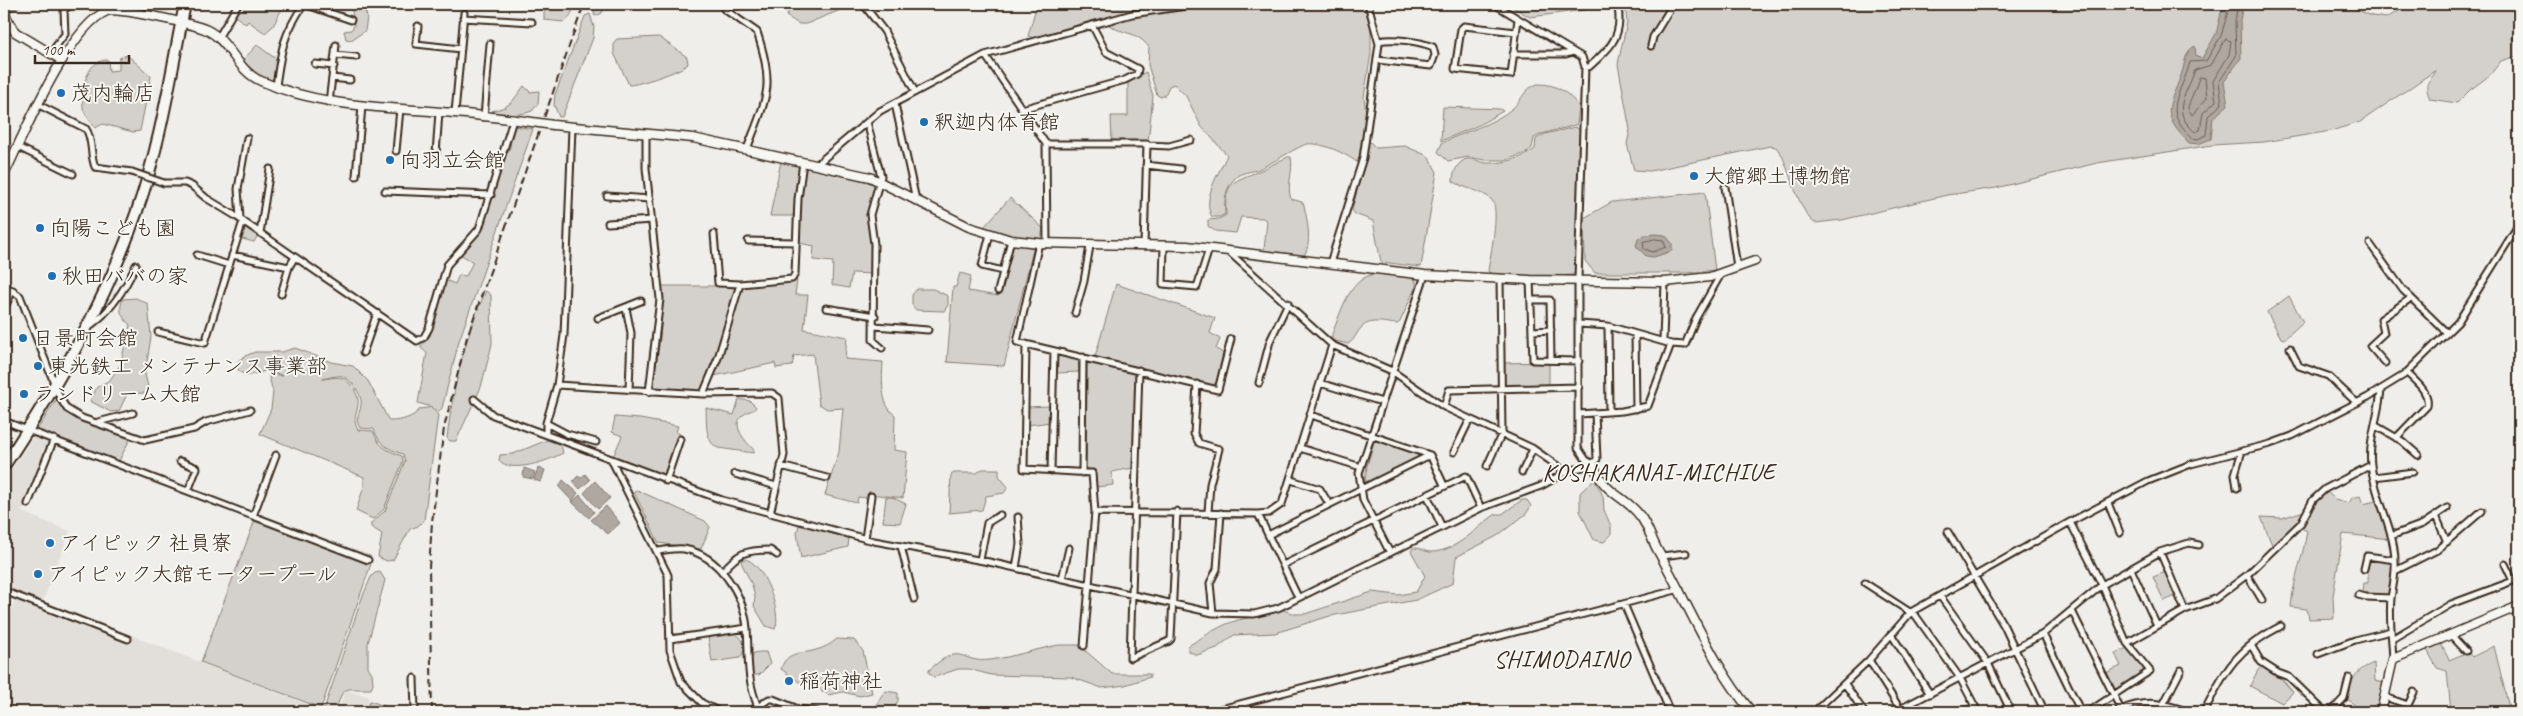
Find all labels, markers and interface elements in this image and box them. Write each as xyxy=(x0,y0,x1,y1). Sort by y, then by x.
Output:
scale bar xyxy=(35,32,129,64)
text: 100 m xyxy=(42,41,76,60)
place label: 茂内輪店 xyxy=(71,80,155,106)
marker: 茂内輪店 xyxy=(55,87,67,99)
place label: 釈迦内体育館 xyxy=(934,109,1060,135)
marker: 釈迦内体育館 xyxy=(918,116,930,128)
place label: 向羽立会館 xyxy=(400,147,505,173)
marker: 向羽立会館 xyxy=(384,154,396,166)
place label: 大館郷土博物館 xyxy=(1704,163,1851,189)
marker: 大館郷土博物館 xyxy=(1688,170,1700,182)
place label: 向陽こども園 xyxy=(50,215,176,241)
marker: 向陽こども園 xyxy=(34,222,46,234)
place label: 秋田ババの家 xyxy=(62,263,188,289)
marker: 秋田ババの家 xyxy=(46,270,58,282)
place label: 日景町会館 xyxy=(33,325,138,351)
marker: 日景町会館 xyxy=(17,332,29,344)
place label: 東光鉄工 メンテナンス事業部 xyxy=(48,353,327,379)
marker: 東光鉄工 メンテナンス事業部 xyxy=(32,360,44,372)
place label: ランドリーム大館 xyxy=(34,381,201,407)
marker: ランドリーム大館 xyxy=(18,388,30,400)
district label: KOSHAKANAI-MICHIUE xyxy=(1543,457,1778,487)
place label: アイピック 社員寮 xyxy=(60,530,232,556)
marker: アイピック 社員寮 xyxy=(44,537,56,549)
place label: アイピック大館モータープール xyxy=(48,561,337,587)
marker: アイピック大館モータープール xyxy=(32,568,44,580)
district label: SHIMODAINO xyxy=(1494,644,1632,674)
place label: 稲荷神社 xyxy=(799,668,883,694)
marker: 稲荷神社 xyxy=(783,675,795,687)

